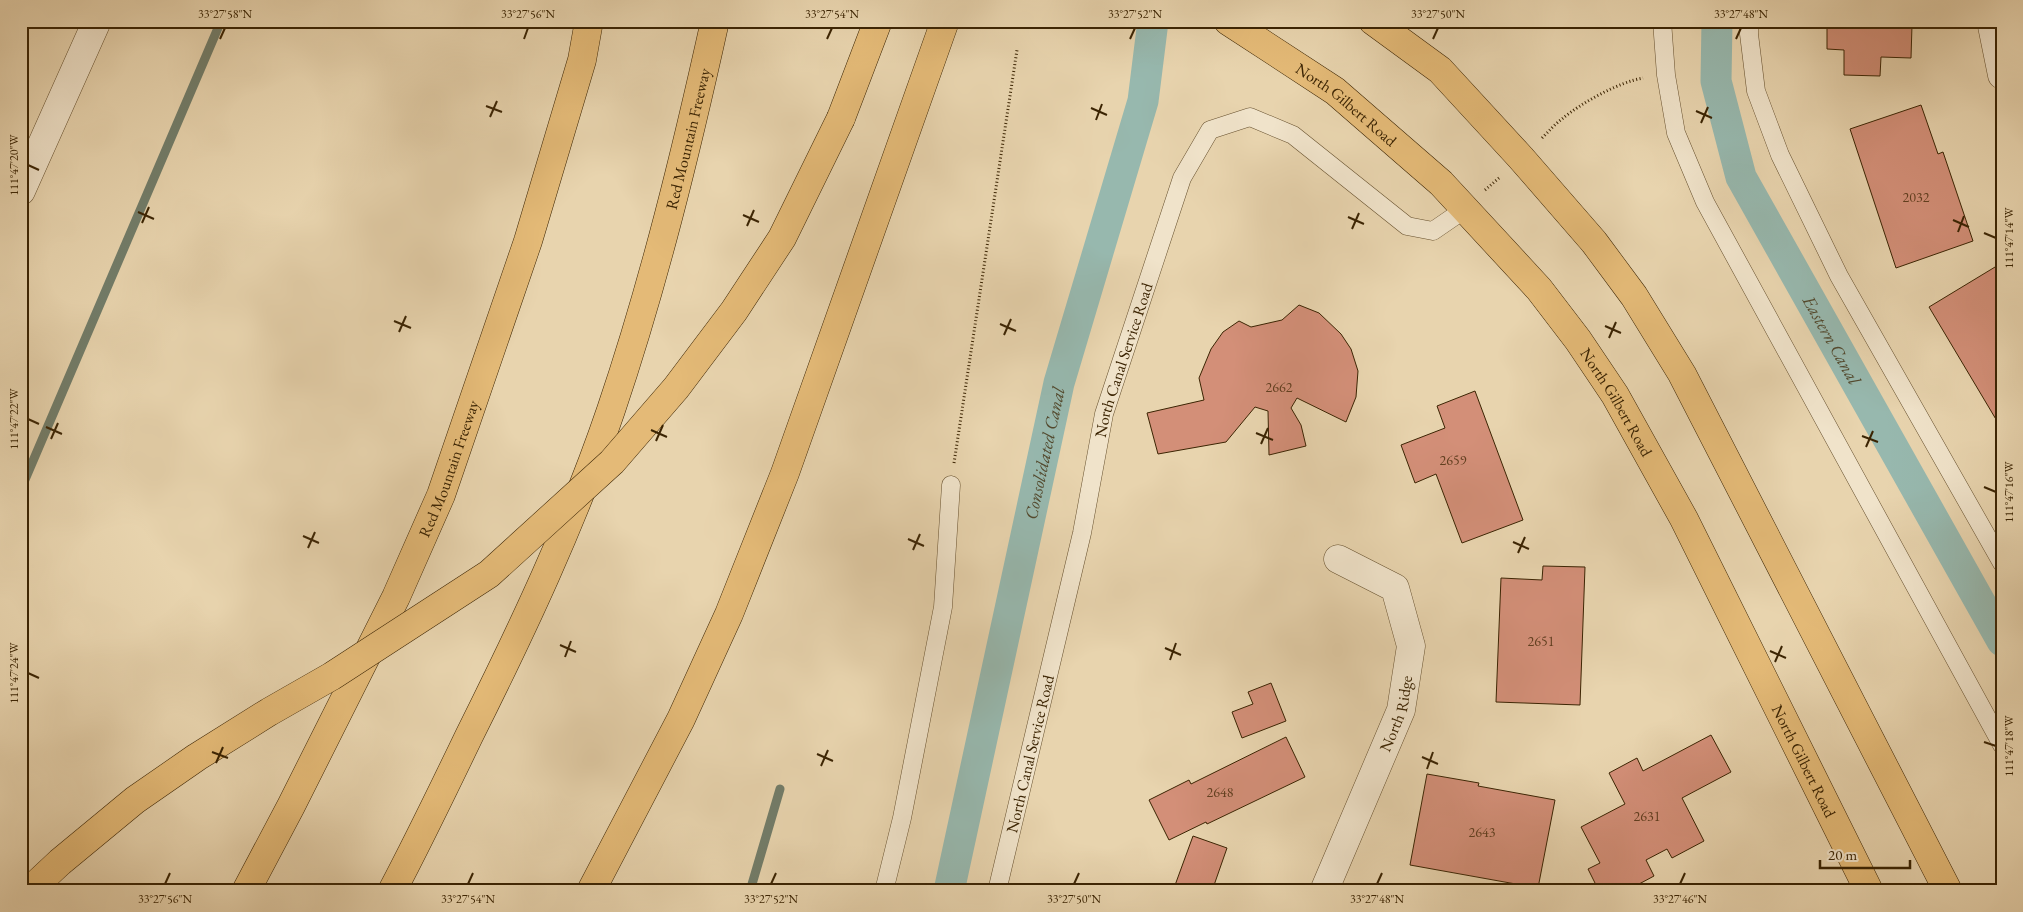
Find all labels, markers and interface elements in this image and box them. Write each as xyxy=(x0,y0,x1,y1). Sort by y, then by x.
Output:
text: 33°27'58"N xyxy=(198,6,252,22)
text: 33°27'56"N xyxy=(501,6,555,22)
text: 33°27'54"N xyxy=(805,6,859,22)
text: 33°27'52"N xyxy=(1108,6,1162,22)
text: 33°27'50"N xyxy=(1411,6,1465,22)
text: 33°27'48"N xyxy=(1714,6,1768,22)
street label: North Gilbert Road xyxy=(1292,58,1402,151)
street label: Red Mountain Freeway xyxy=(660,65,715,212)
text: 111°47'20"W xyxy=(6,133,22,196)
house number: 2032 xyxy=(1903,188,1930,206)
text: 111°47'14"W xyxy=(2001,206,2017,269)
street label: North Canal Service Road xyxy=(1089,279,1157,439)
water label: Eastern Canal xyxy=(1798,290,1867,389)
street label: North Gilbert Road xyxy=(1576,344,1658,461)
house number: 2662 xyxy=(1266,378,1293,396)
water label: Consolidated Canal xyxy=(1018,384,1069,521)
text: 111°47'22"W xyxy=(6,387,22,450)
street label: Red Mountain Freeway xyxy=(413,396,484,540)
house number: 2659 xyxy=(1440,451,1467,469)
text: 111°47'16"W xyxy=(2001,460,2017,523)
house number: 2651 xyxy=(1528,632,1554,650)
text: 111°47'24"W xyxy=(6,641,22,704)
street label: North Canal Service Road xyxy=(1001,672,1059,835)
street label: North Ridge xyxy=(1374,674,1417,755)
street label: North Gilbert Road xyxy=(1767,701,1842,822)
text: 111°47'18"W xyxy=(2001,714,2017,777)
house number: 2648 xyxy=(1207,783,1234,801)
house number: 2631 xyxy=(1634,807,1660,825)
house number: 2643 xyxy=(1469,823,1496,841)
scale bar xyxy=(1820,837,1910,869)
text: 20 m xyxy=(1828,845,1857,864)
text: 33°27'56"N xyxy=(138,891,192,907)
text: 33°27'54"N xyxy=(441,891,495,907)
text: 33°27'52"N xyxy=(744,891,798,907)
text: 33°27'50"N xyxy=(1047,891,1101,907)
text: 33°27'48"N xyxy=(1350,891,1404,907)
text: 33°27'46"N xyxy=(1653,891,1707,907)

